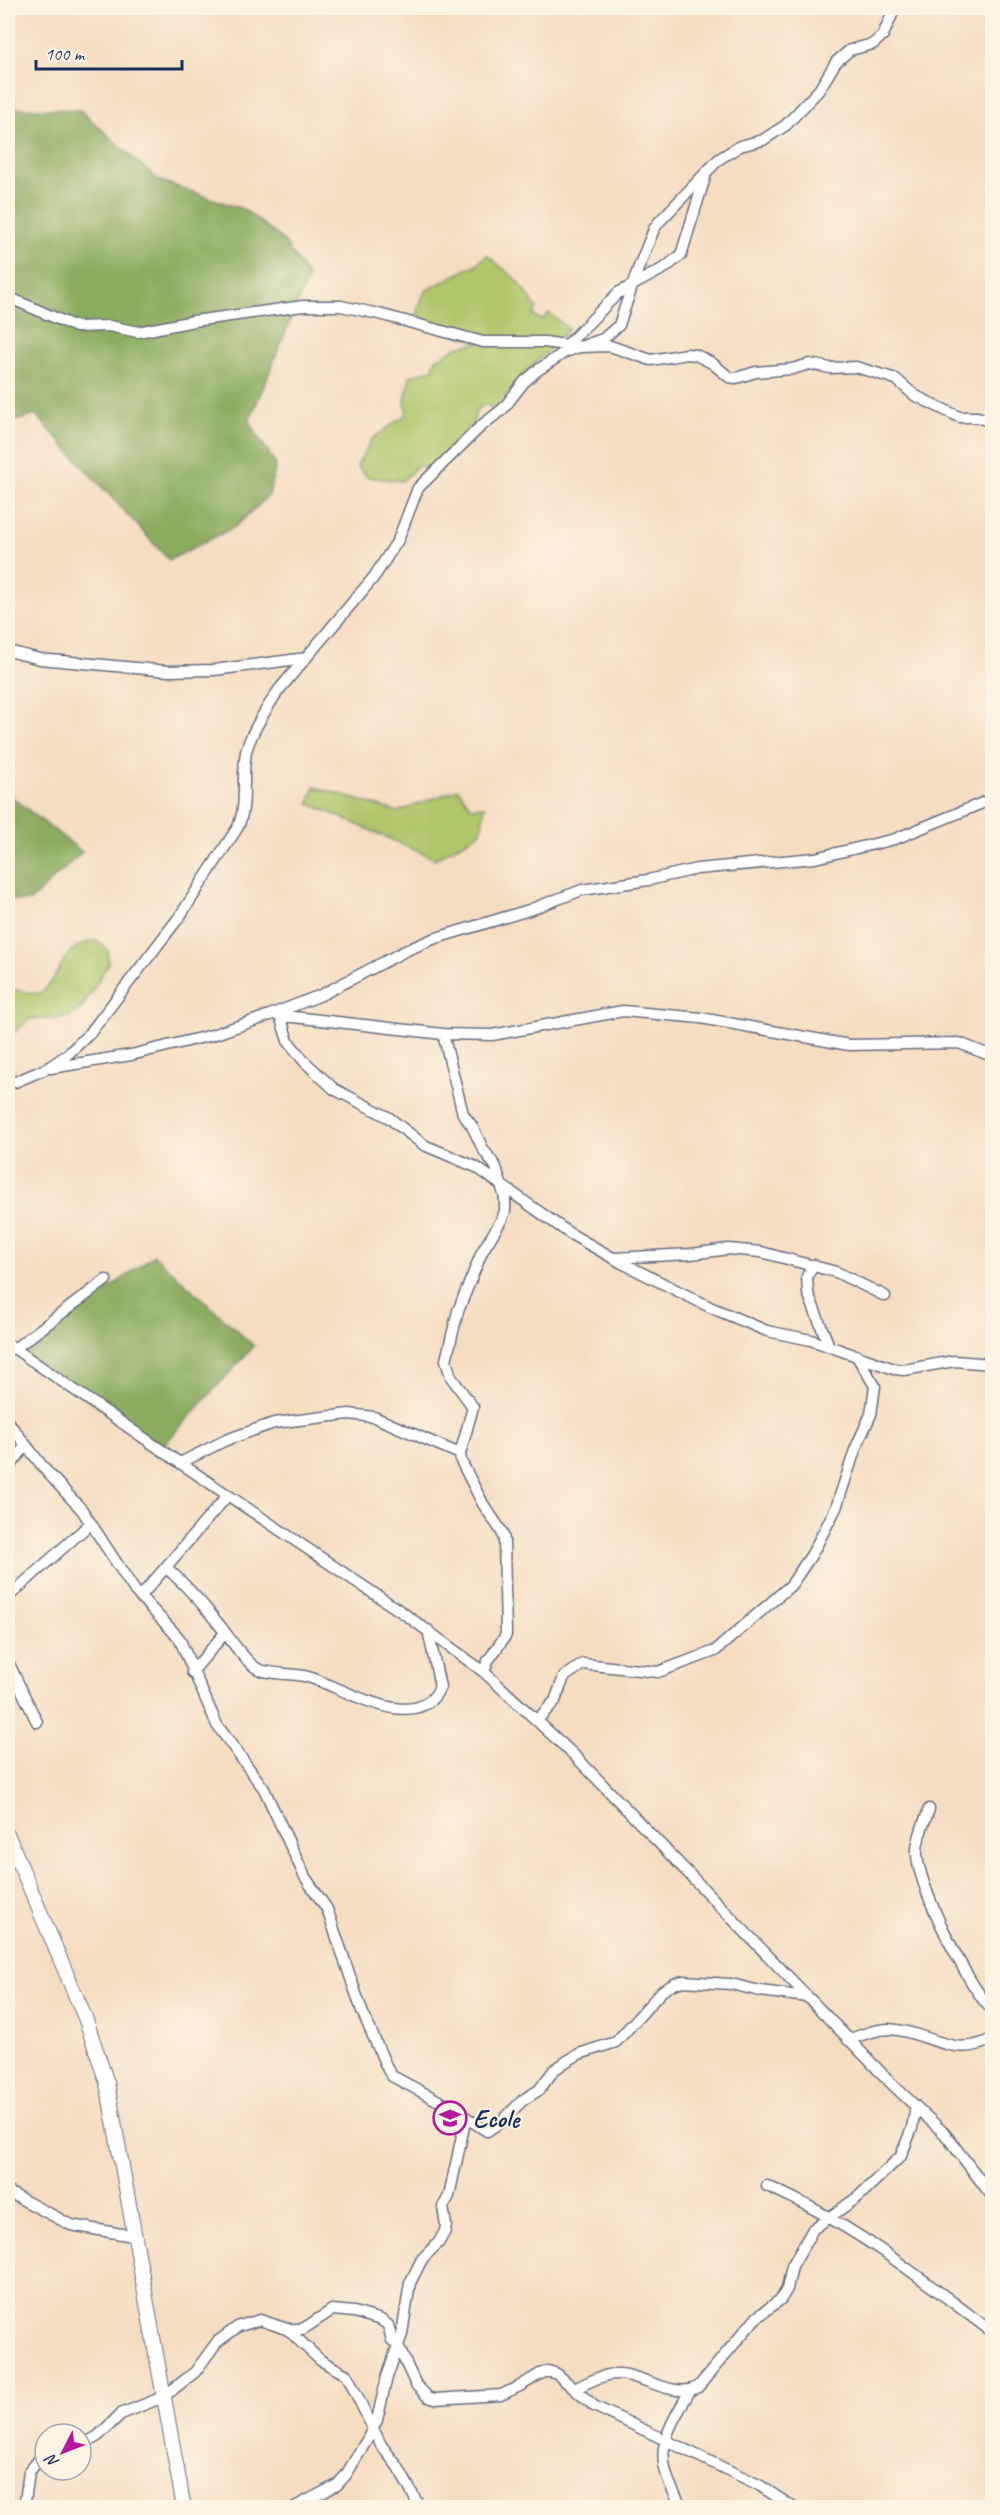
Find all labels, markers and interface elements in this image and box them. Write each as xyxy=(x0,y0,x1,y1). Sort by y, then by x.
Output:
scale bar xyxy=(36,33,182,71)
text: 100 m xyxy=(45,43,86,65)
school or university icon: Ecole xyxy=(432,2100,468,2136)
place label: Ecole xyxy=(473,2102,521,2135)
north arrow xyxy=(33,2422,93,2482)
text: N xyxy=(40,2449,63,2472)

